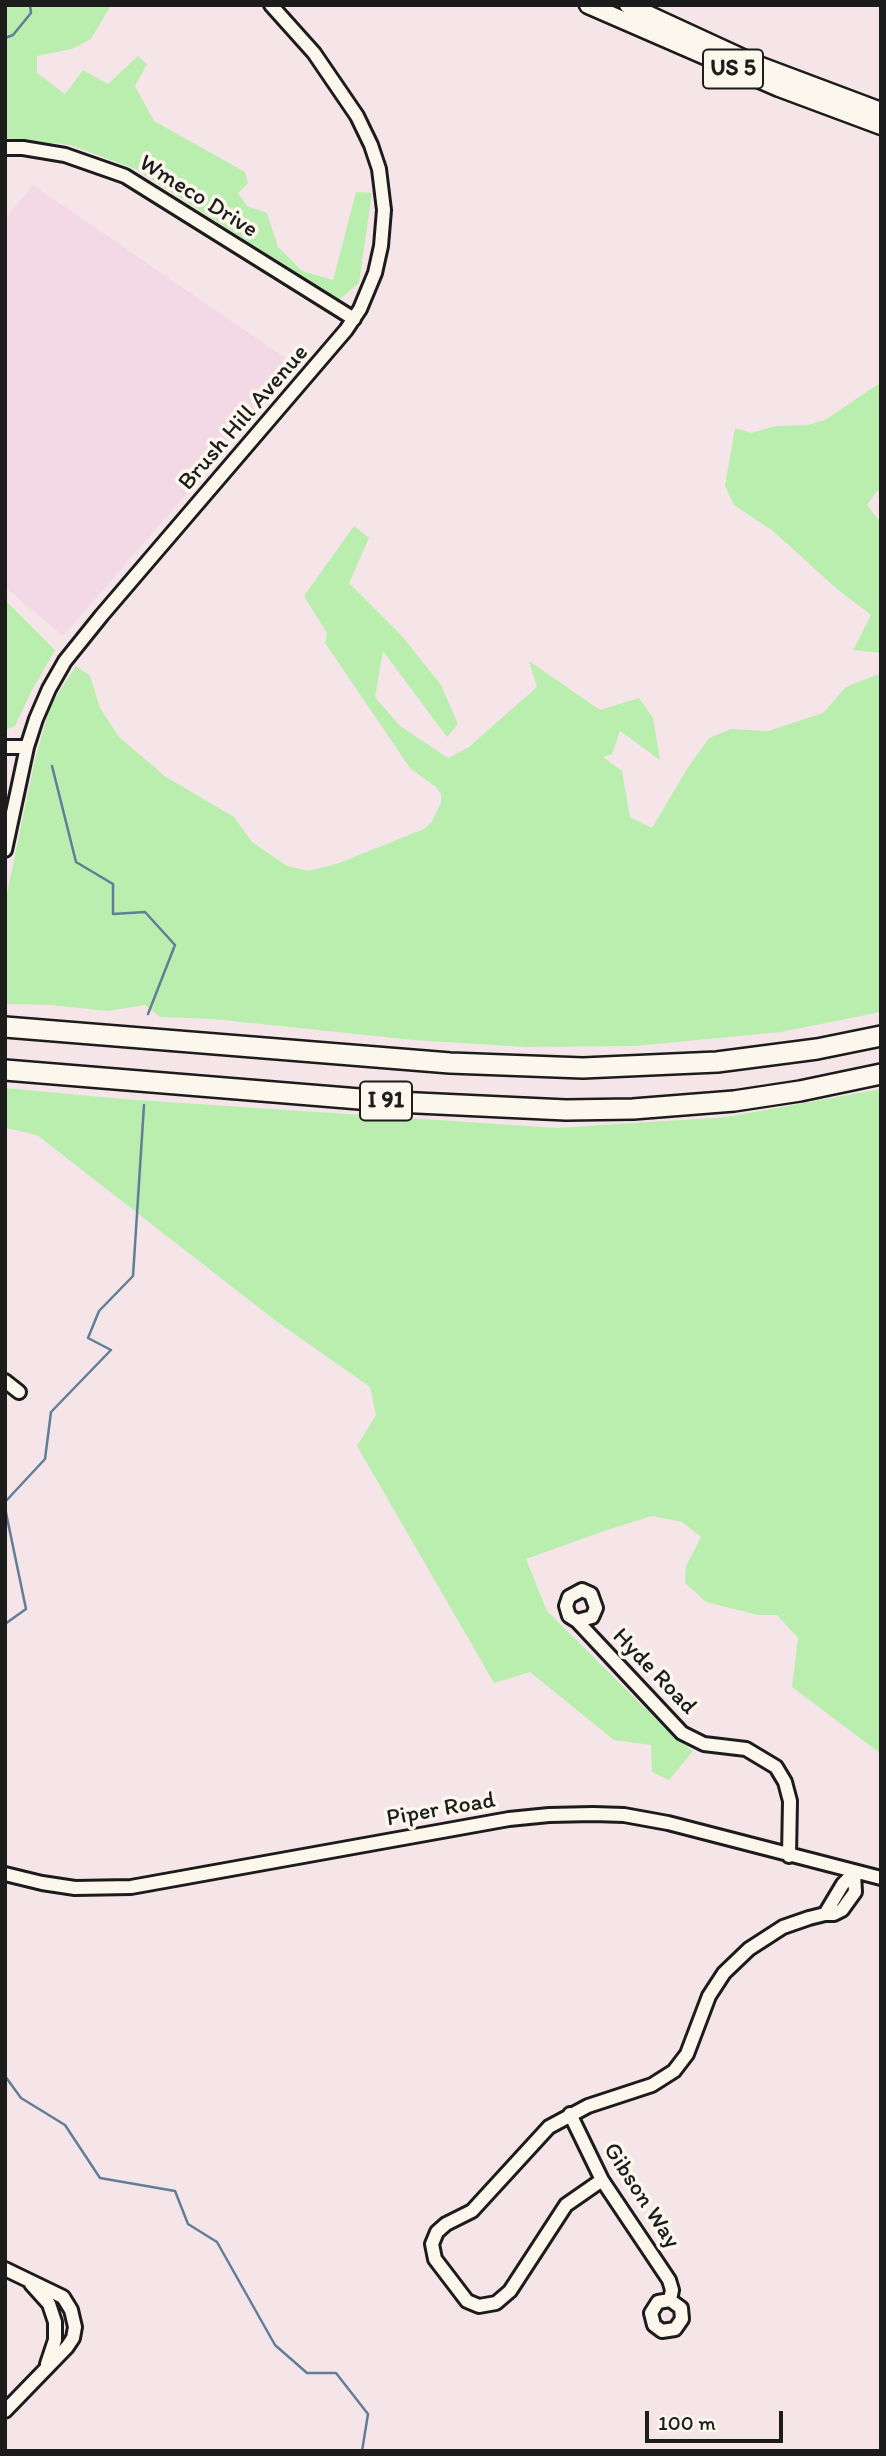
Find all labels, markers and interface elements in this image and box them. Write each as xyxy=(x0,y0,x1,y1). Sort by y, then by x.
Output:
road number: US 5 xyxy=(703,50,763,88)
street label: Wmeco Drive xyxy=(133,149,263,245)
street label: Brush Hill Avenue xyxy=(173,339,315,497)
road number: I 91 xyxy=(360,1082,412,1120)
street label: Hyde Road xyxy=(606,1623,702,1721)
street label: Piper Road xyxy=(384,1786,498,1834)
street label: Gibson Way xyxy=(596,2138,686,2254)
scale bar xyxy=(648,2396,786,2440)
text: 100 m xyxy=(658,2410,716,2435)

